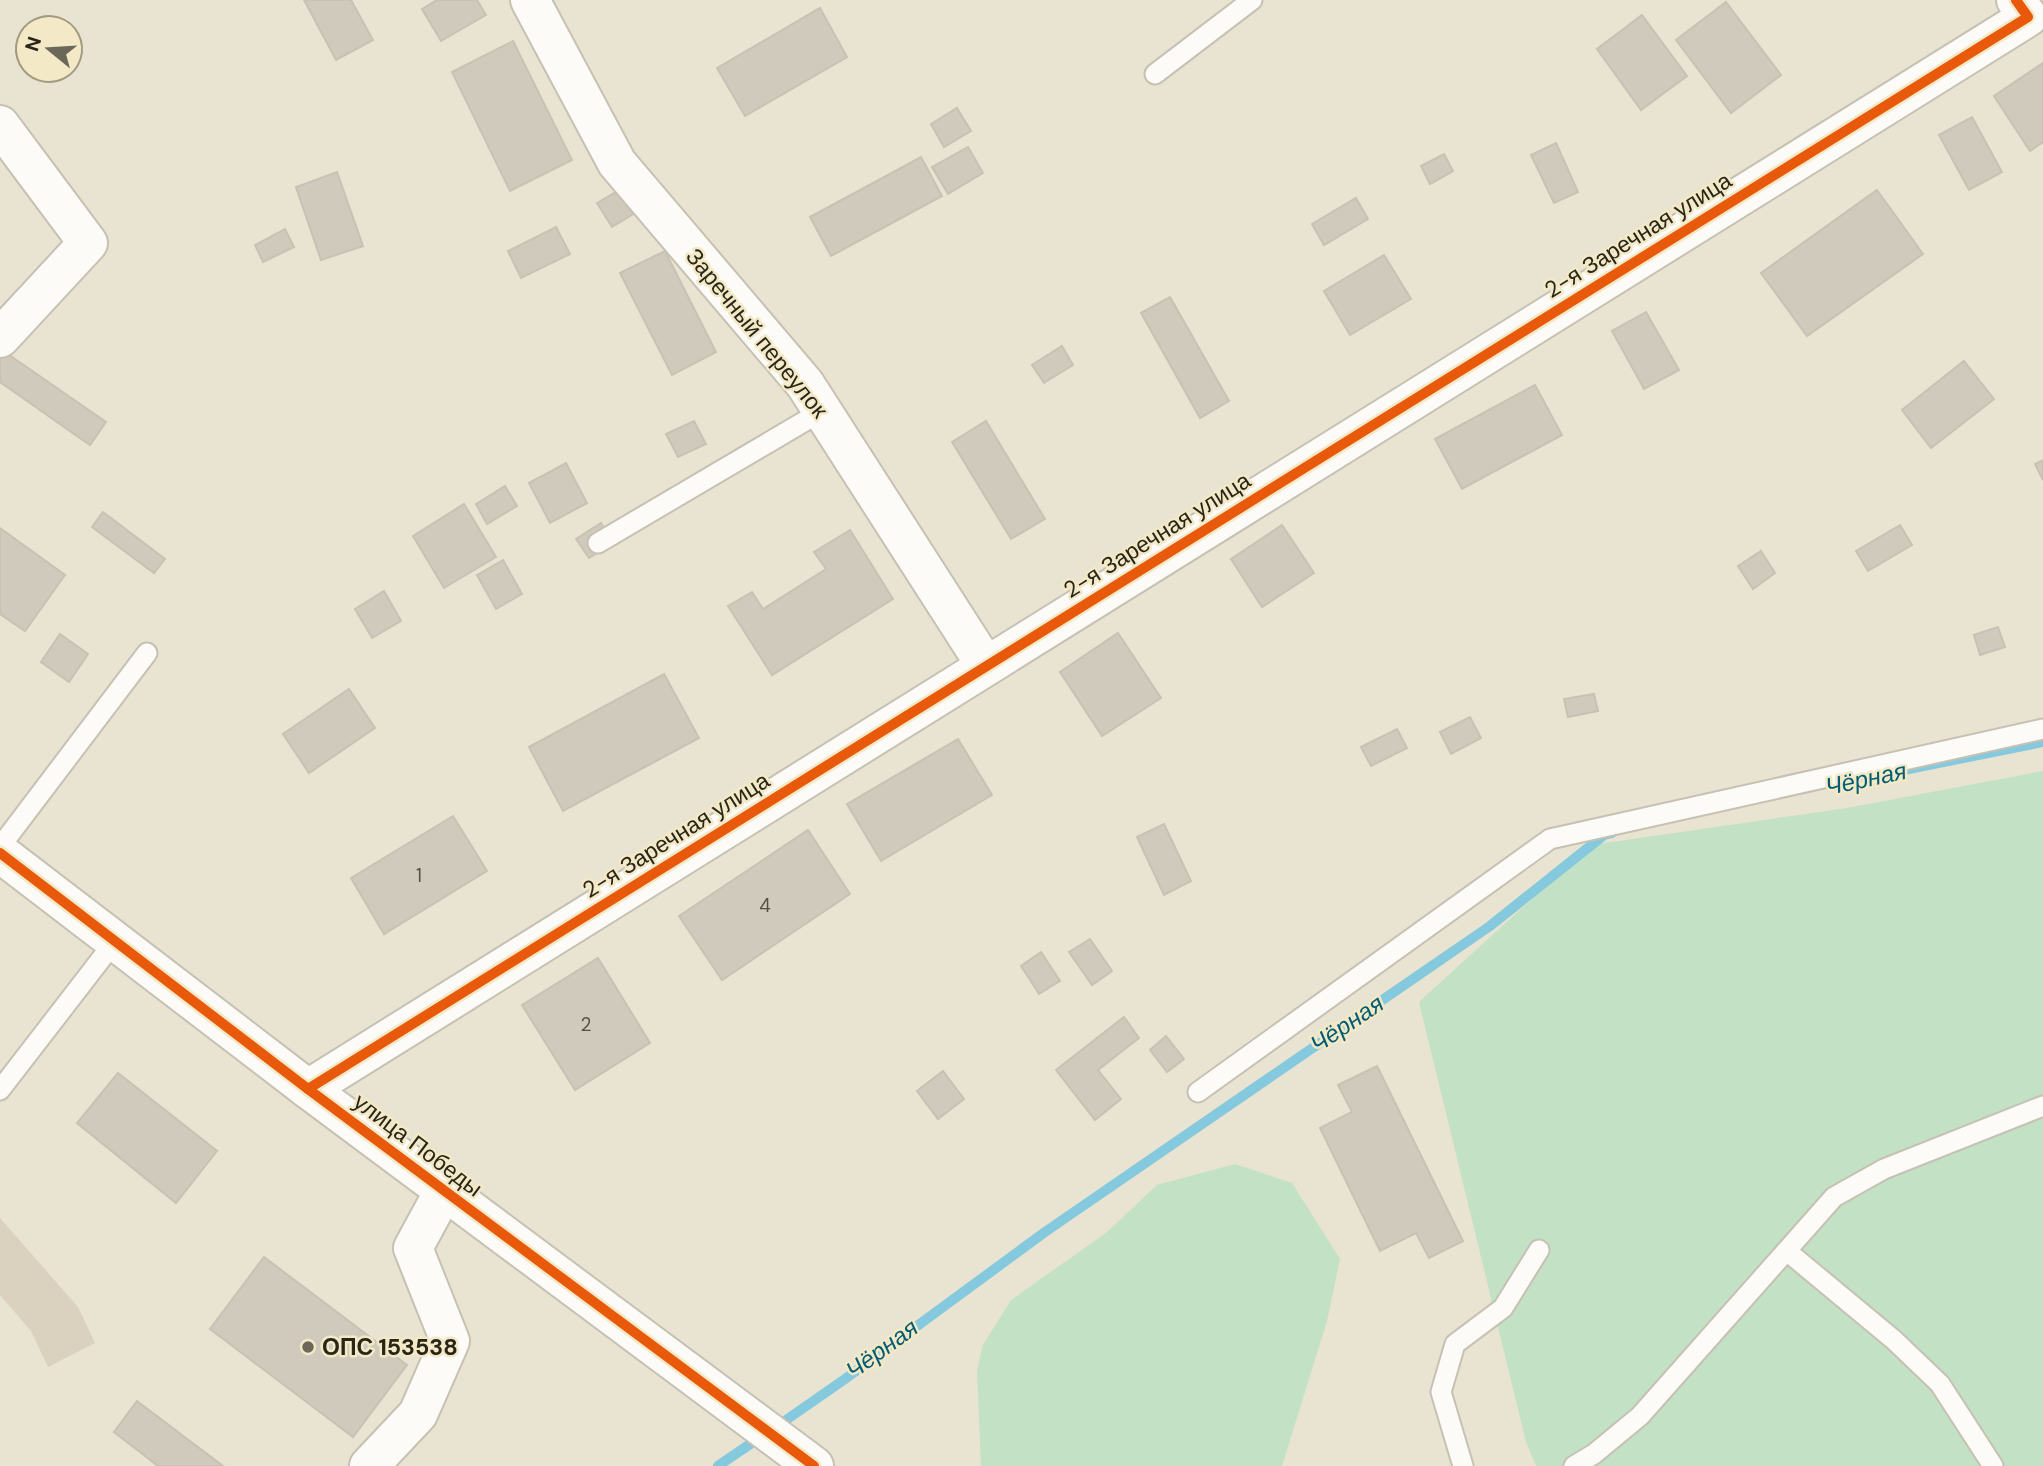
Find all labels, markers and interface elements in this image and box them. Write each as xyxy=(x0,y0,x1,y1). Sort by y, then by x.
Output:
north arrow xyxy=(14,14,84,84)
text: N xyxy=(19,33,47,54)
street label: 2-я Заречная улица xyxy=(1539,165,1737,305)
street label: Заречный переулок xyxy=(679,242,835,425)
street label: 2-я Заречная улица xyxy=(1058,465,1256,605)
water label: Чёрная xyxy=(1822,755,1910,802)
street label: 2-я Заречная улица xyxy=(577,765,775,905)
house number: 1 xyxy=(416,863,422,888)
house number: 4 xyxy=(759,893,771,918)
water label: Чёрная xyxy=(1304,988,1390,1059)
house number: 2 xyxy=(581,1012,592,1037)
street label: улица Победы xyxy=(348,1087,488,1203)
water label: Чёрная xyxy=(839,1312,924,1385)
place label: ОПС 153538 xyxy=(322,1332,458,1362)
marker: ОПС 153538 xyxy=(300,1339,316,1355)

